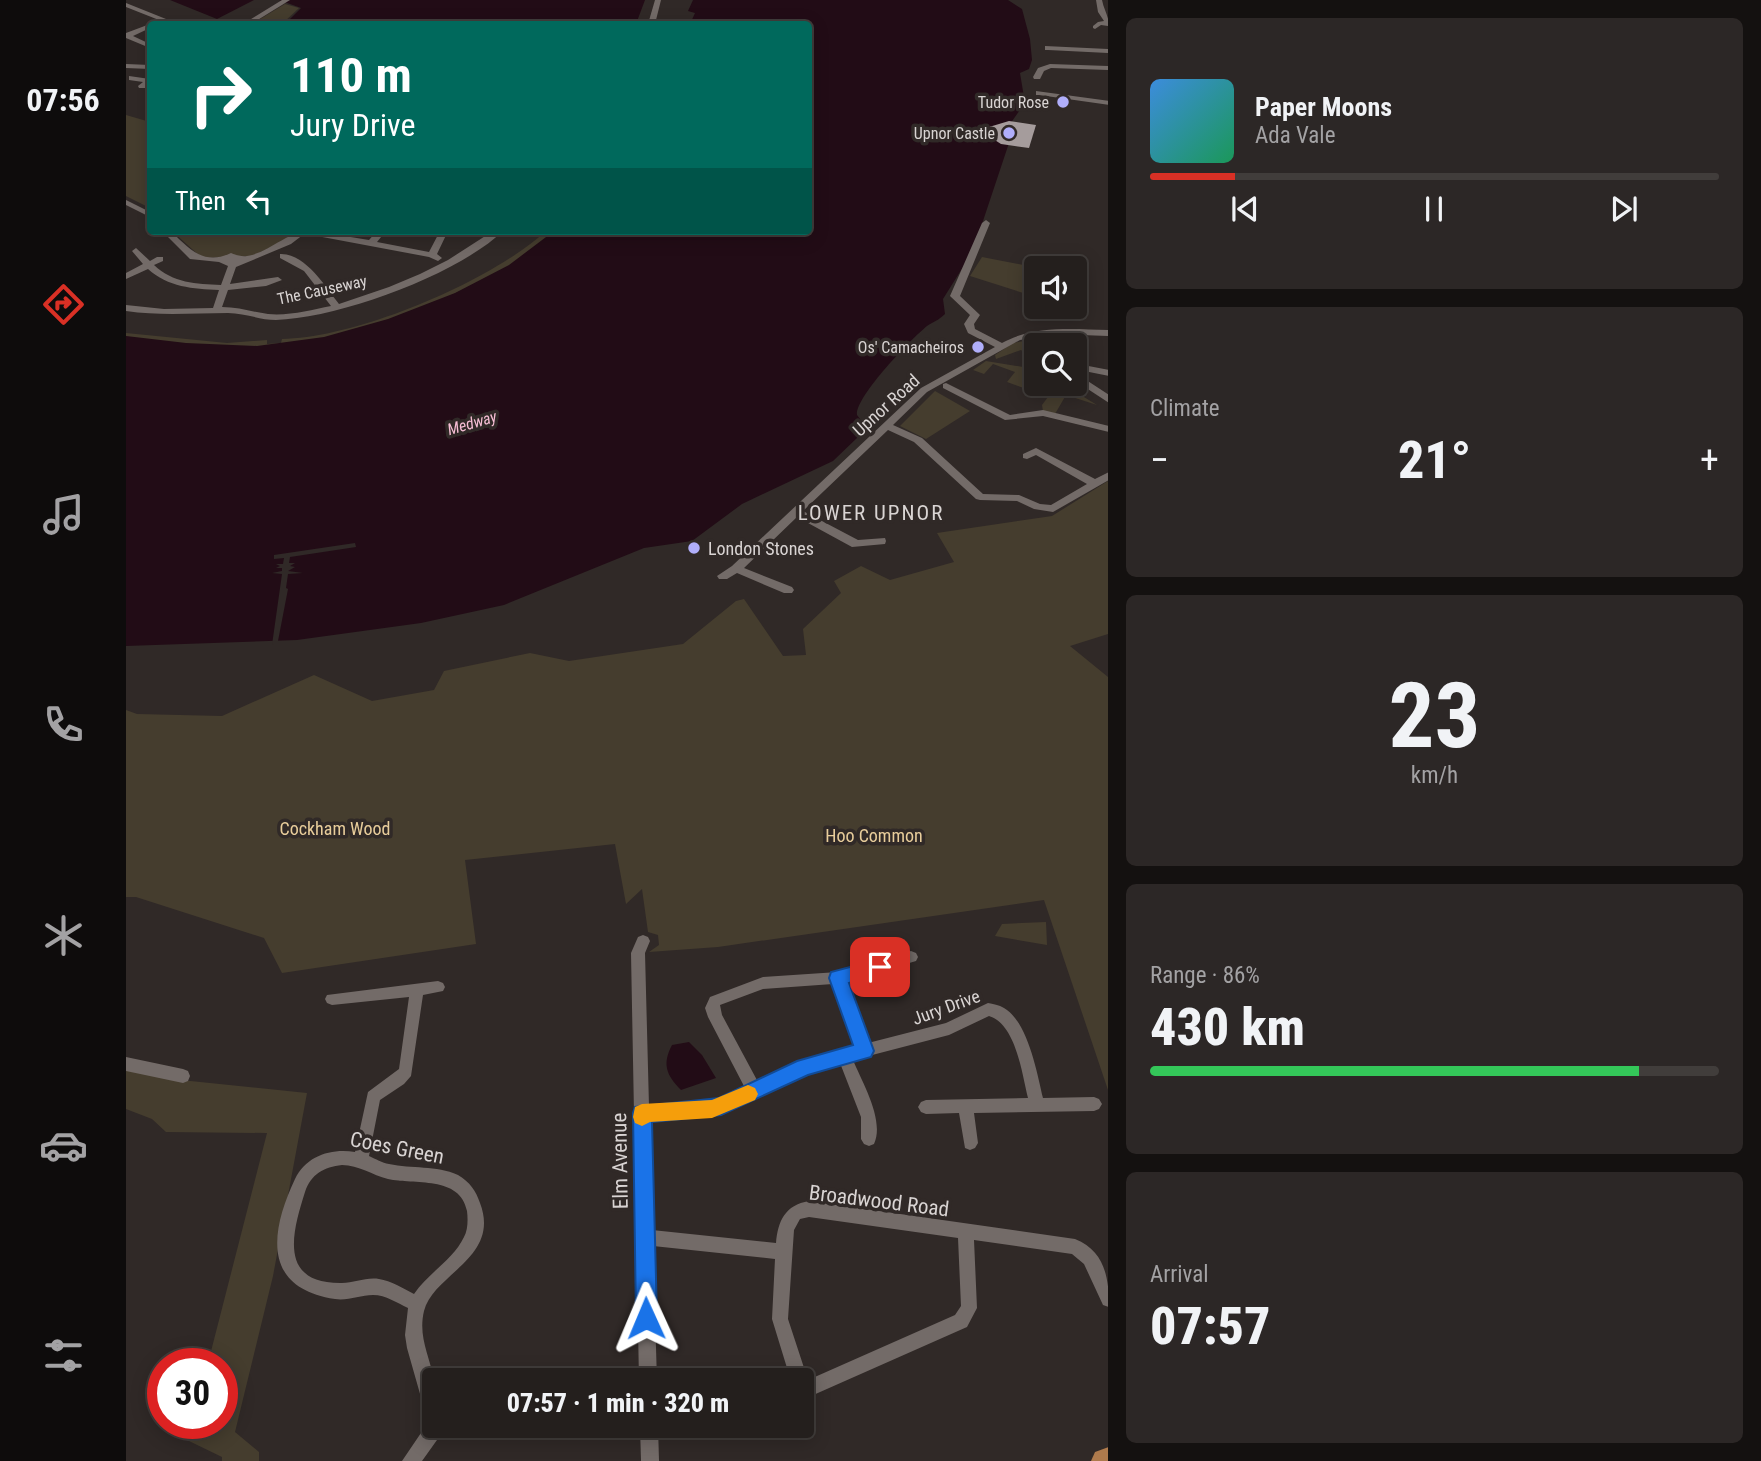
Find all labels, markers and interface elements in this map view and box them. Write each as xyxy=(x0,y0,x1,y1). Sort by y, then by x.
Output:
text: 110 m xyxy=(290,47,412,104)
icon: right xyxy=(175,49,266,140)
text: 07:56 xyxy=(26,81,100,119)
text: Paper Moons xyxy=(1255,92,1392,122)
place label: Tudor Rose xyxy=(978,93,1049,112)
marker: Tudor Rose xyxy=(1055,94,1071,110)
text: Jury Drive xyxy=(290,106,415,144)
text: Ada Vale xyxy=(1255,122,1335,149)
place label: Upnor Castle xyxy=(914,124,995,143)
marker: Upnor Castle xyxy=(1001,125,1017,141)
icon: left xyxy=(240,182,278,220)
text: Then xyxy=(175,186,226,216)
icon: previous xyxy=(1226,190,1264,228)
icon: pause xyxy=(1415,190,1453,228)
icon: next xyxy=(1605,190,1643,228)
map controls xyxy=(1024,256,1087,396)
button: sound xyxy=(1024,256,1087,319)
street label: The Causeway xyxy=(275,271,369,309)
icon: directions xyxy=(39,280,88,329)
button: search xyxy=(1024,333,1087,396)
place label: Os' Camacheiros xyxy=(858,338,964,357)
marker: Os' Camacheiros xyxy=(970,339,986,355)
street label: Upnor Road xyxy=(848,370,924,440)
text: Climate xyxy=(1150,395,1220,422)
water label: Medway xyxy=(445,407,499,439)
text: 21° xyxy=(1398,430,1471,491)
text: − xyxy=(1150,438,1169,482)
text: + xyxy=(1700,438,1719,482)
icon: music xyxy=(39,490,88,539)
district label: LOWER UPNOR xyxy=(798,501,944,525)
place label: London Stones xyxy=(708,538,814,559)
marker: London Stones xyxy=(686,540,702,556)
text: 23 xyxy=(1389,663,1480,769)
icon: phone xyxy=(39,700,88,749)
text: km/h xyxy=(1411,762,1458,789)
park label: Cockham Wood xyxy=(279,818,391,839)
park label: Hoo Common xyxy=(825,825,923,846)
icon: climate xyxy=(39,911,88,960)
pin xyxy=(850,937,910,997)
icon: arrive xyxy=(861,948,899,986)
text: Range · 86% xyxy=(1150,962,1260,989)
street label: Jury Drive xyxy=(909,985,983,1029)
text: 430 km xyxy=(1150,997,1305,1058)
street label: Elm Avenue xyxy=(607,1112,633,1209)
icon: car xyxy=(39,1121,88,1170)
street label: Coes Green xyxy=(348,1127,446,1169)
street label: Broadwood Road xyxy=(808,1181,950,1221)
text: Arrival xyxy=(1150,1261,1209,1288)
position arrow xyxy=(609,1281,683,1355)
text: 07:57 xyxy=(1150,1296,1270,1357)
icon: filters xyxy=(39,1331,88,1380)
speed limit sign: 30 xyxy=(147,1348,238,1439)
text: 07:57 · 1 min · 320 m xyxy=(507,1388,729,1418)

